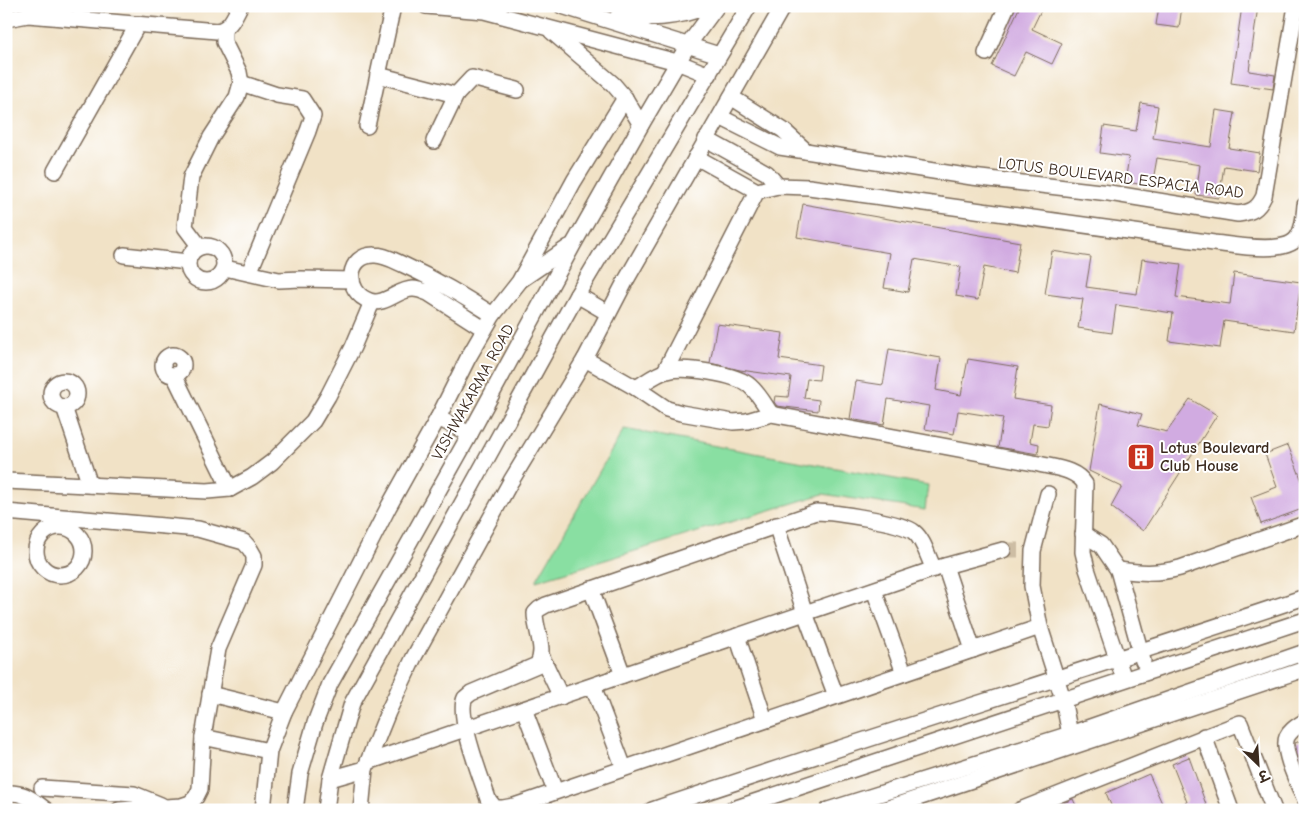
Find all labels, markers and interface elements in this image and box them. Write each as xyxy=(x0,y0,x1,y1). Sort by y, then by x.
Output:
street label: LOTUS BOULEVARD ESPACIA ROAD xyxy=(997,154,1245,202)
street label: VISHWAKARMA ROAD xyxy=(428,321,518,463)
place label: Lotus Boulevard Club House xyxy=(1160,439,1269,475)
building icon: Lotus Boulevard Club House xyxy=(1126,442,1156,472)
north arrow xyxy=(1234,738,1284,788)
text: उ xyxy=(1254,765,1273,786)

